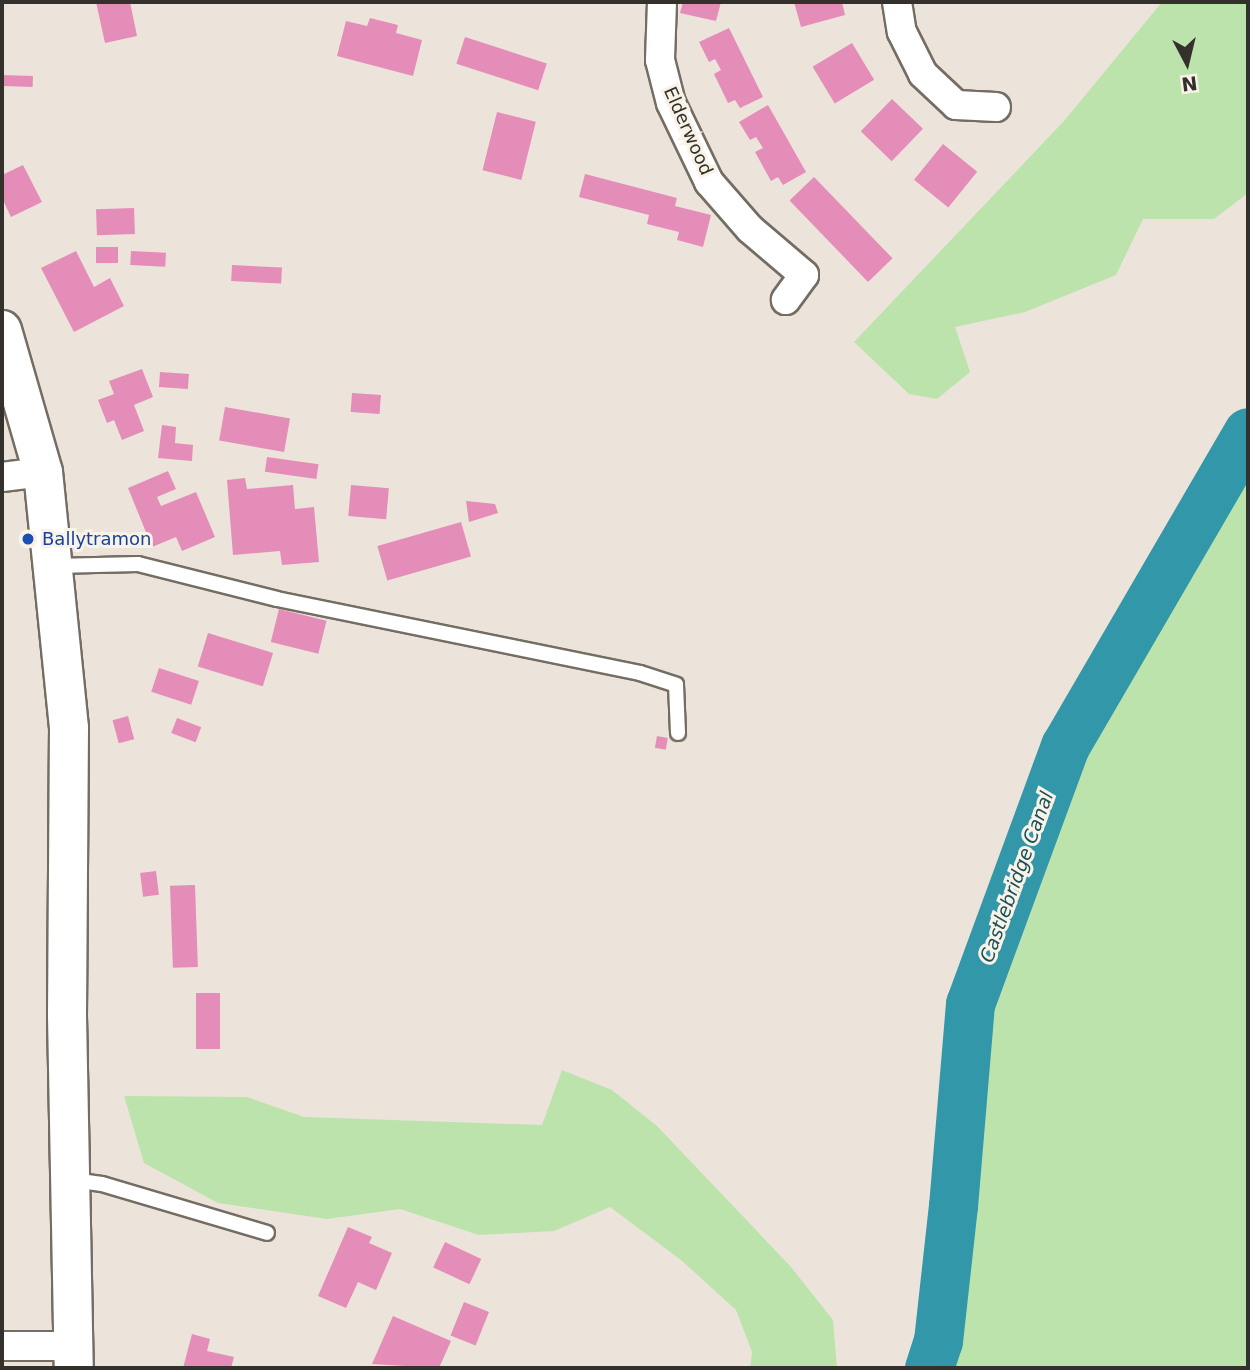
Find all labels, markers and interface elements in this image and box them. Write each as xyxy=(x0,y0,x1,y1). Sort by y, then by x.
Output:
north arrow xyxy=(1152,28,1222,98)
text: N xyxy=(1180,72,1199,96)
street label: Elderwood xyxy=(659,83,717,179)
place label: Ballytramon xyxy=(42,528,151,550)
marker: Ballytramon xyxy=(20,531,36,547)
water label: Castlebridge Canal xyxy=(975,788,1059,966)

